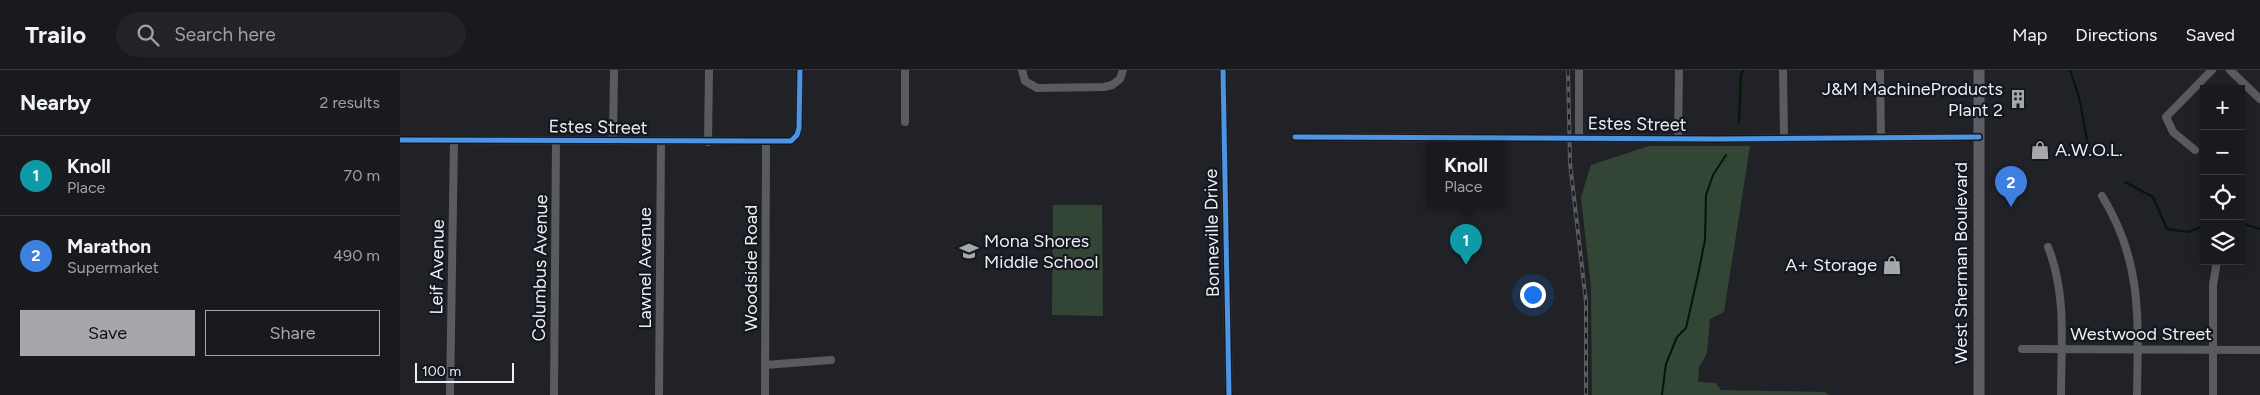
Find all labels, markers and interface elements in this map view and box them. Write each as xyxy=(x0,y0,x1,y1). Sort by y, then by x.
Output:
search box xyxy=(116,12,466,57)
text: Trailo xyxy=(25,20,86,49)
icon: search xyxy=(134,21,162,49)
text: Search here xyxy=(174,23,276,46)
text: Map xyxy=(2012,24,2047,46)
text: Directions xyxy=(2075,24,2157,46)
text: Saved xyxy=(2185,24,2235,46)
place label: J&M MachineProducts Plant 2 xyxy=(1822,78,2003,121)
map controls xyxy=(2200,85,2245,265)
button: + xyxy=(2200,85,2245,130)
building icon: J&M MachineProducts Plant 2 xyxy=(2007,88,2029,110)
text: Nearby xyxy=(20,90,91,115)
text: 2 results xyxy=(320,93,380,112)
street label: Estes Street xyxy=(1587,112,1687,136)
street label: Estes Street xyxy=(548,115,648,139)
button: − xyxy=(2200,130,2245,175)
shop icon: A.W.O.L. xyxy=(2029,139,2051,161)
place label: A.W.O.L. xyxy=(2055,139,2123,161)
popup xyxy=(1426,142,1506,207)
text: Knoll xyxy=(1444,154,1488,177)
text: Knoll xyxy=(67,155,111,178)
street label: West Sherman Boulevard xyxy=(1950,162,1972,364)
text: 1 xyxy=(33,166,39,185)
text: 70 m xyxy=(344,166,380,185)
pin: 2 xyxy=(1995,166,2027,207)
street label: Bonneville Drive xyxy=(1200,168,1224,297)
button: locate xyxy=(2200,175,2245,220)
text: Place xyxy=(1444,177,1482,196)
text: Place xyxy=(67,178,105,197)
street label: Columbus Avenue xyxy=(528,194,552,342)
street label: Woodside Road xyxy=(740,205,762,331)
street label: Lawnel Avenue xyxy=(634,207,656,329)
street label: Leif Avenue xyxy=(425,219,449,315)
button: layers xyxy=(2200,220,2245,265)
pin: 1 xyxy=(1450,224,1482,265)
place label: Mona Shores Middle School xyxy=(984,230,1098,273)
text: Marathon xyxy=(67,235,151,258)
school or university icon: Mona Shores Middle School xyxy=(958,240,980,262)
text: 2 xyxy=(31,246,41,265)
text: 490 m xyxy=(333,246,380,265)
place label: A+ Storage xyxy=(1785,254,1877,276)
shop icon: A+ Storage xyxy=(1881,254,1903,276)
text: Supermarket xyxy=(67,258,159,277)
your location xyxy=(1520,282,1546,308)
button: Save xyxy=(20,310,195,356)
button: Share xyxy=(205,310,380,356)
street label: Westwood Street xyxy=(2070,323,2212,345)
scale bar xyxy=(415,360,514,383)
text: 100 m xyxy=(422,363,461,380)

